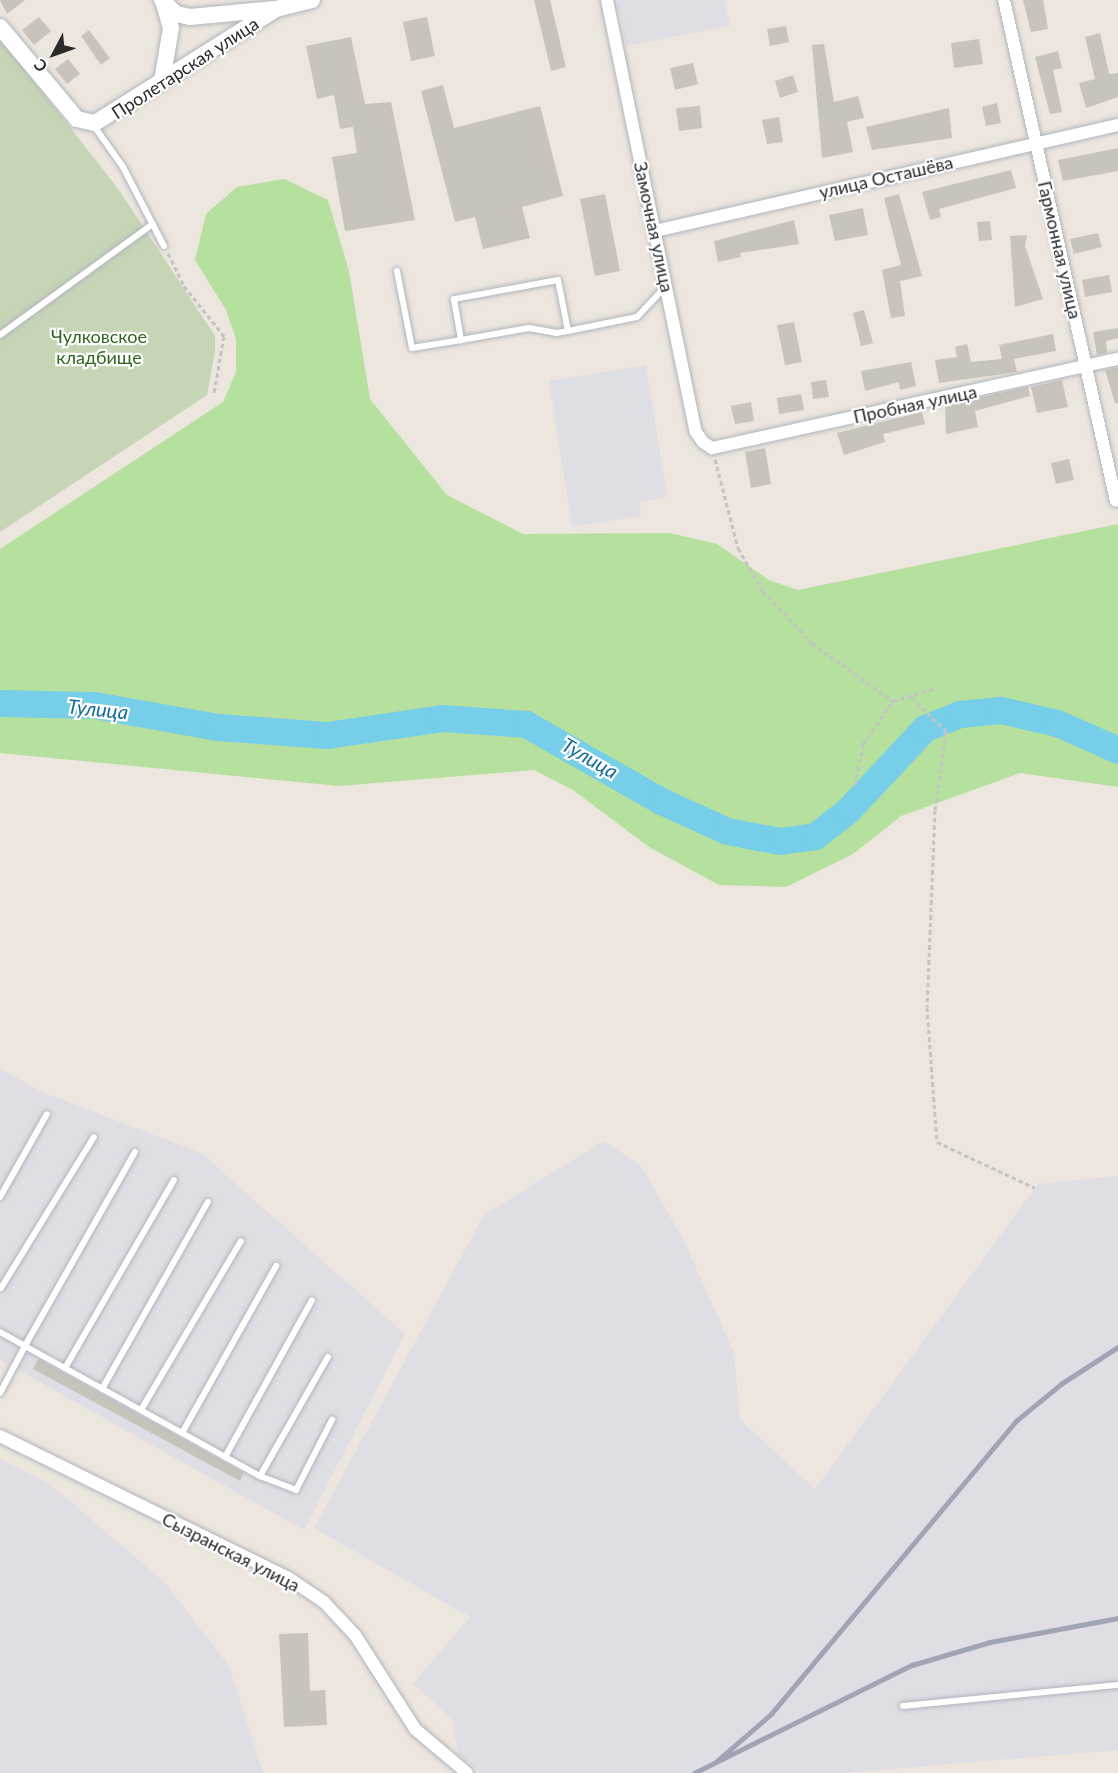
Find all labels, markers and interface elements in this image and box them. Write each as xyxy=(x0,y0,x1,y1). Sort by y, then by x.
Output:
street label: Пролетарская улица xyxy=(108,12,262,124)
north arrow xyxy=(24,24,84,84)
text: С xyxy=(29,56,51,76)
street label: улица Осташёва xyxy=(817,151,955,203)
street label: Замочная улица xyxy=(630,160,678,294)
street label: Гармонная улица xyxy=(1034,179,1086,321)
park label: Чулковское кладбище xyxy=(51,326,147,368)
street label: Пробная улица xyxy=(851,380,979,428)
water label: Тулица xyxy=(67,694,129,724)
water label: Тулица xyxy=(558,732,622,784)
street label: Сызранская улица xyxy=(159,1508,303,1596)

